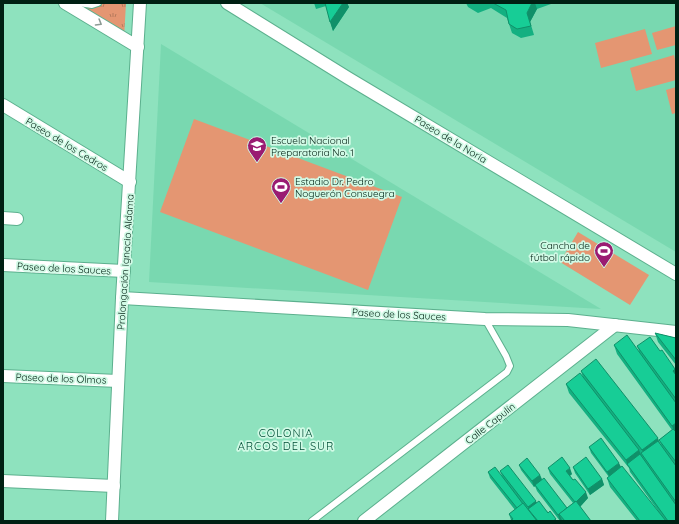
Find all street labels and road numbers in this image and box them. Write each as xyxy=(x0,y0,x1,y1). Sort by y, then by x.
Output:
street label: Paseo de la Noria xyxy=(412,113,489,166)
street label: Paseo de los Cedros xyxy=(23,115,111,174)
street label: Prolongación Ignacio Aldama xyxy=(114,194,137,331)
street label: Paseo de los Sauces xyxy=(17,260,112,277)
street label: Paseo de los Sauces xyxy=(352,306,447,323)
street label: Paseo de los Olmos xyxy=(15,370,107,387)
street label: Calle Capulín xyxy=(463,400,518,447)

